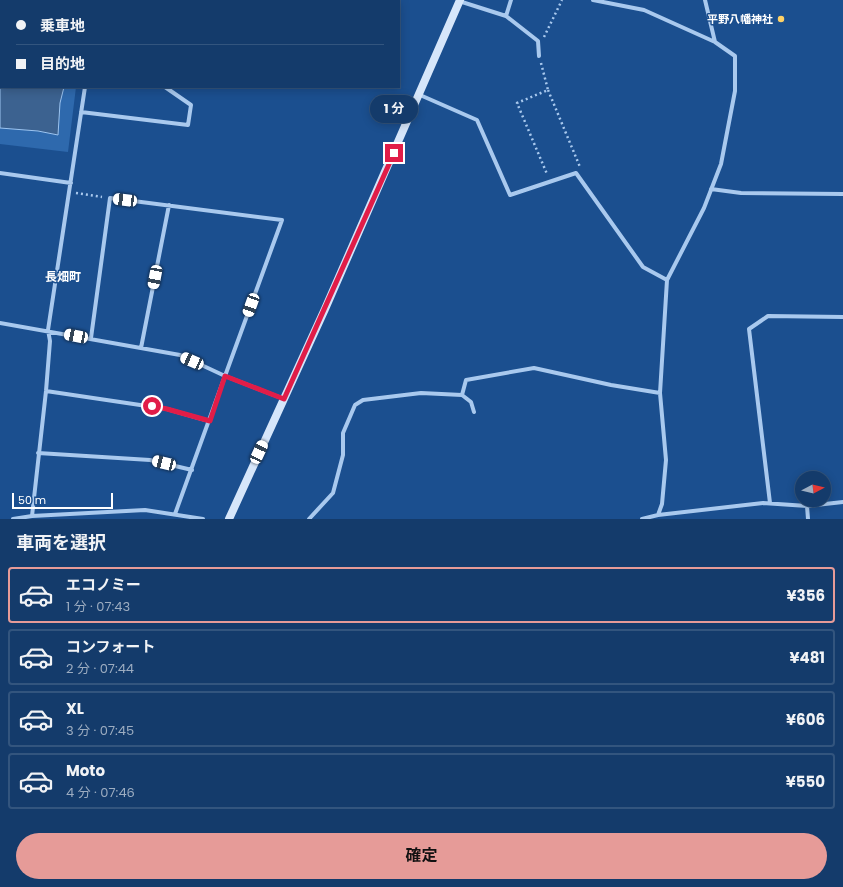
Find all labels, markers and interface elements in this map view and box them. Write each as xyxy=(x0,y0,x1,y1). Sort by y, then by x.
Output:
place label: 平野八幡神社 xyxy=(707,11,773,27)
marker: 平野八幡神社 xyxy=(776,14,786,24)
text: 乗車地 xyxy=(40,15,85,36)
text: 目的地 xyxy=(40,53,85,74)
callout: 1 分 xyxy=(370,95,418,123)
text: 1 分 xyxy=(384,99,404,118)
route end xyxy=(385,144,403,162)
car xyxy=(112,193,138,207)
car xyxy=(147,264,163,290)
district label: 長畑町 xyxy=(45,268,81,285)
car xyxy=(241,292,261,318)
car xyxy=(63,328,89,344)
car xyxy=(179,351,205,371)
route start xyxy=(143,397,161,415)
car xyxy=(248,439,270,465)
car xyxy=(151,454,177,472)
north arrow xyxy=(795,471,831,507)
map controls xyxy=(795,471,831,507)
scale bar xyxy=(12,491,113,510)
text: 50 m xyxy=(18,492,46,508)
text: 車両を選択 xyxy=(16,530,106,555)
text: エコノミー xyxy=(66,574,141,595)
icon: car xyxy=(18,577,54,613)
text: ¥356 xyxy=(787,585,825,606)
text: 1 分 · 07:43 xyxy=(66,597,130,616)
text: コンフォート xyxy=(66,636,156,657)
icon: car xyxy=(18,639,54,675)
text: ¥481 xyxy=(789,647,825,668)
text: 2 分 · 07:44 xyxy=(66,659,134,678)
text: XL xyxy=(66,698,84,719)
icon: car xyxy=(18,701,54,737)
text: ¥606 xyxy=(786,709,825,730)
text: 3 分 · 07:45 xyxy=(66,721,134,740)
text: Moto xyxy=(66,760,105,781)
icon: car xyxy=(18,763,54,799)
text: ¥550 xyxy=(786,771,825,792)
text: 4 分 · 07:46 xyxy=(66,783,135,802)
button: 確定 xyxy=(16,833,827,879)

